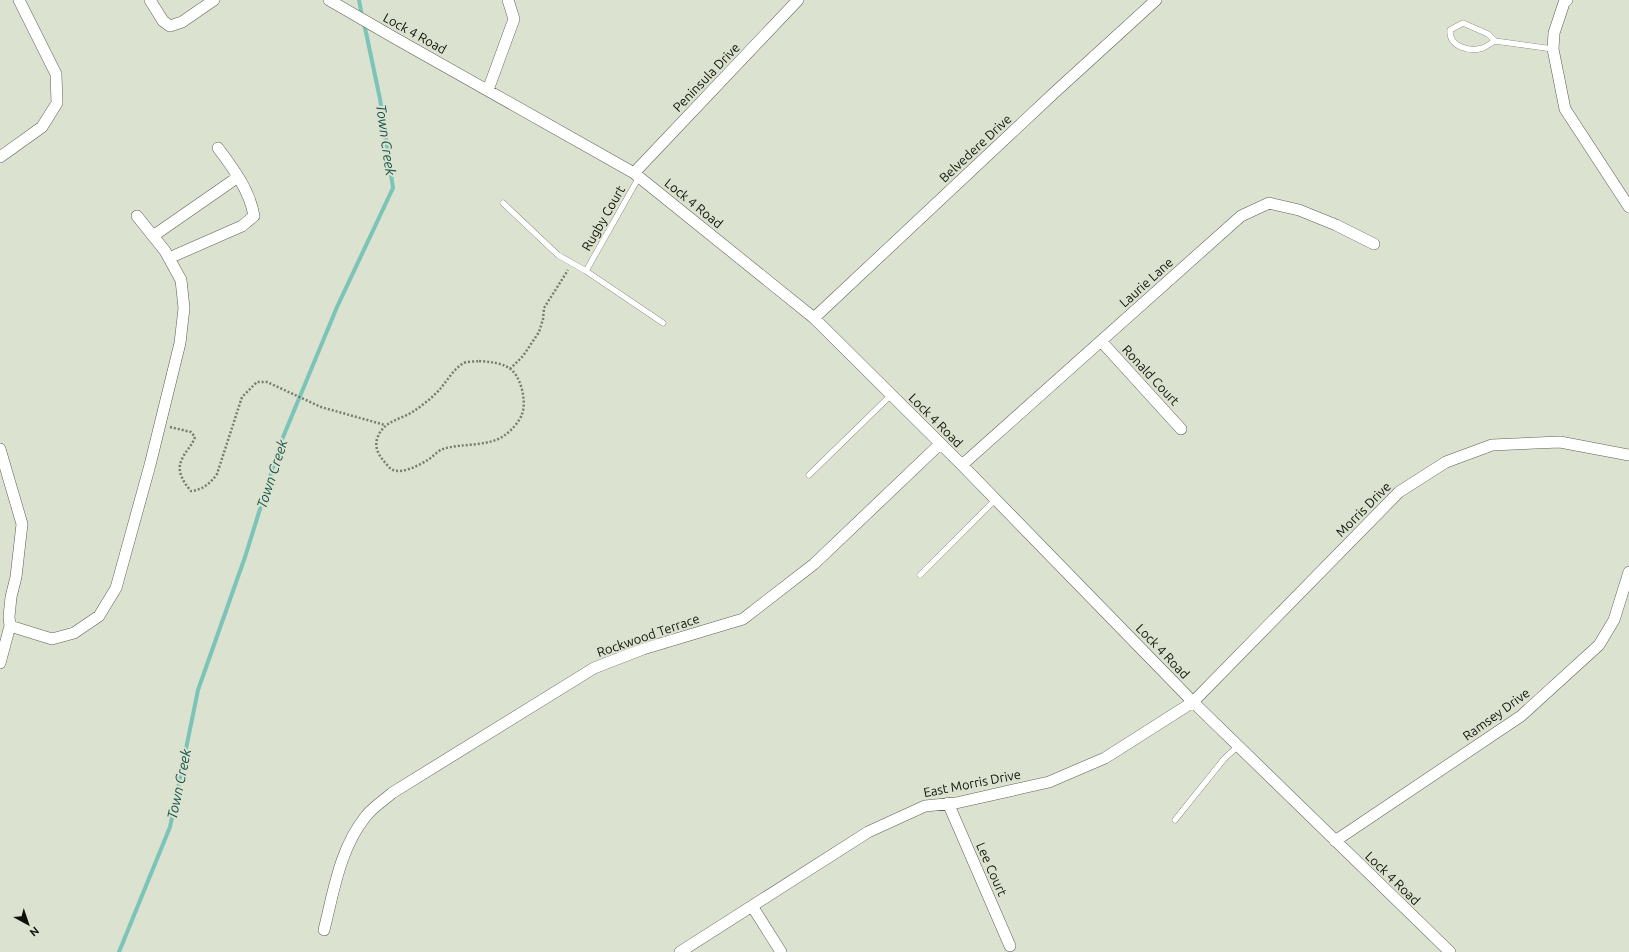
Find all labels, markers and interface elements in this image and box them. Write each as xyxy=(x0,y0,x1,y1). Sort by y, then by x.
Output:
street label: Lock 4 Road xyxy=(381,10,449,56)
street label: Peninsula Drive xyxy=(670,40,742,114)
water label: Town Creek xyxy=(373,103,399,177)
street label: Belvedere Drive xyxy=(936,111,1014,185)
street label: Lock 4 Road xyxy=(662,176,726,230)
street label: Rugby Court xyxy=(579,183,627,253)
street label: Laurie Lane xyxy=(1116,254,1176,310)
street label: Ronald Court xyxy=(1120,342,1182,408)
street label: Lock 4 Road xyxy=(906,390,966,450)
water label: Town Creek xyxy=(253,437,291,511)
street label: Morris Drive xyxy=(1333,479,1393,539)
street label: Rockwood Terrace xyxy=(595,611,701,659)
street label: Lock 4 Road xyxy=(1134,621,1192,681)
street label: Ramsey Drive xyxy=(1460,685,1532,743)
water label: Town Creek xyxy=(164,747,194,821)
street label: East Morris Drive xyxy=(922,767,1022,799)
street label: Lee Court xyxy=(974,840,1010,898)
street label: Lock 4 Road xyxy=(1363,849,1423,907)
north arrow xyxy=(8,904,48,944)
text: N xyxy=(27,924,41,939)

